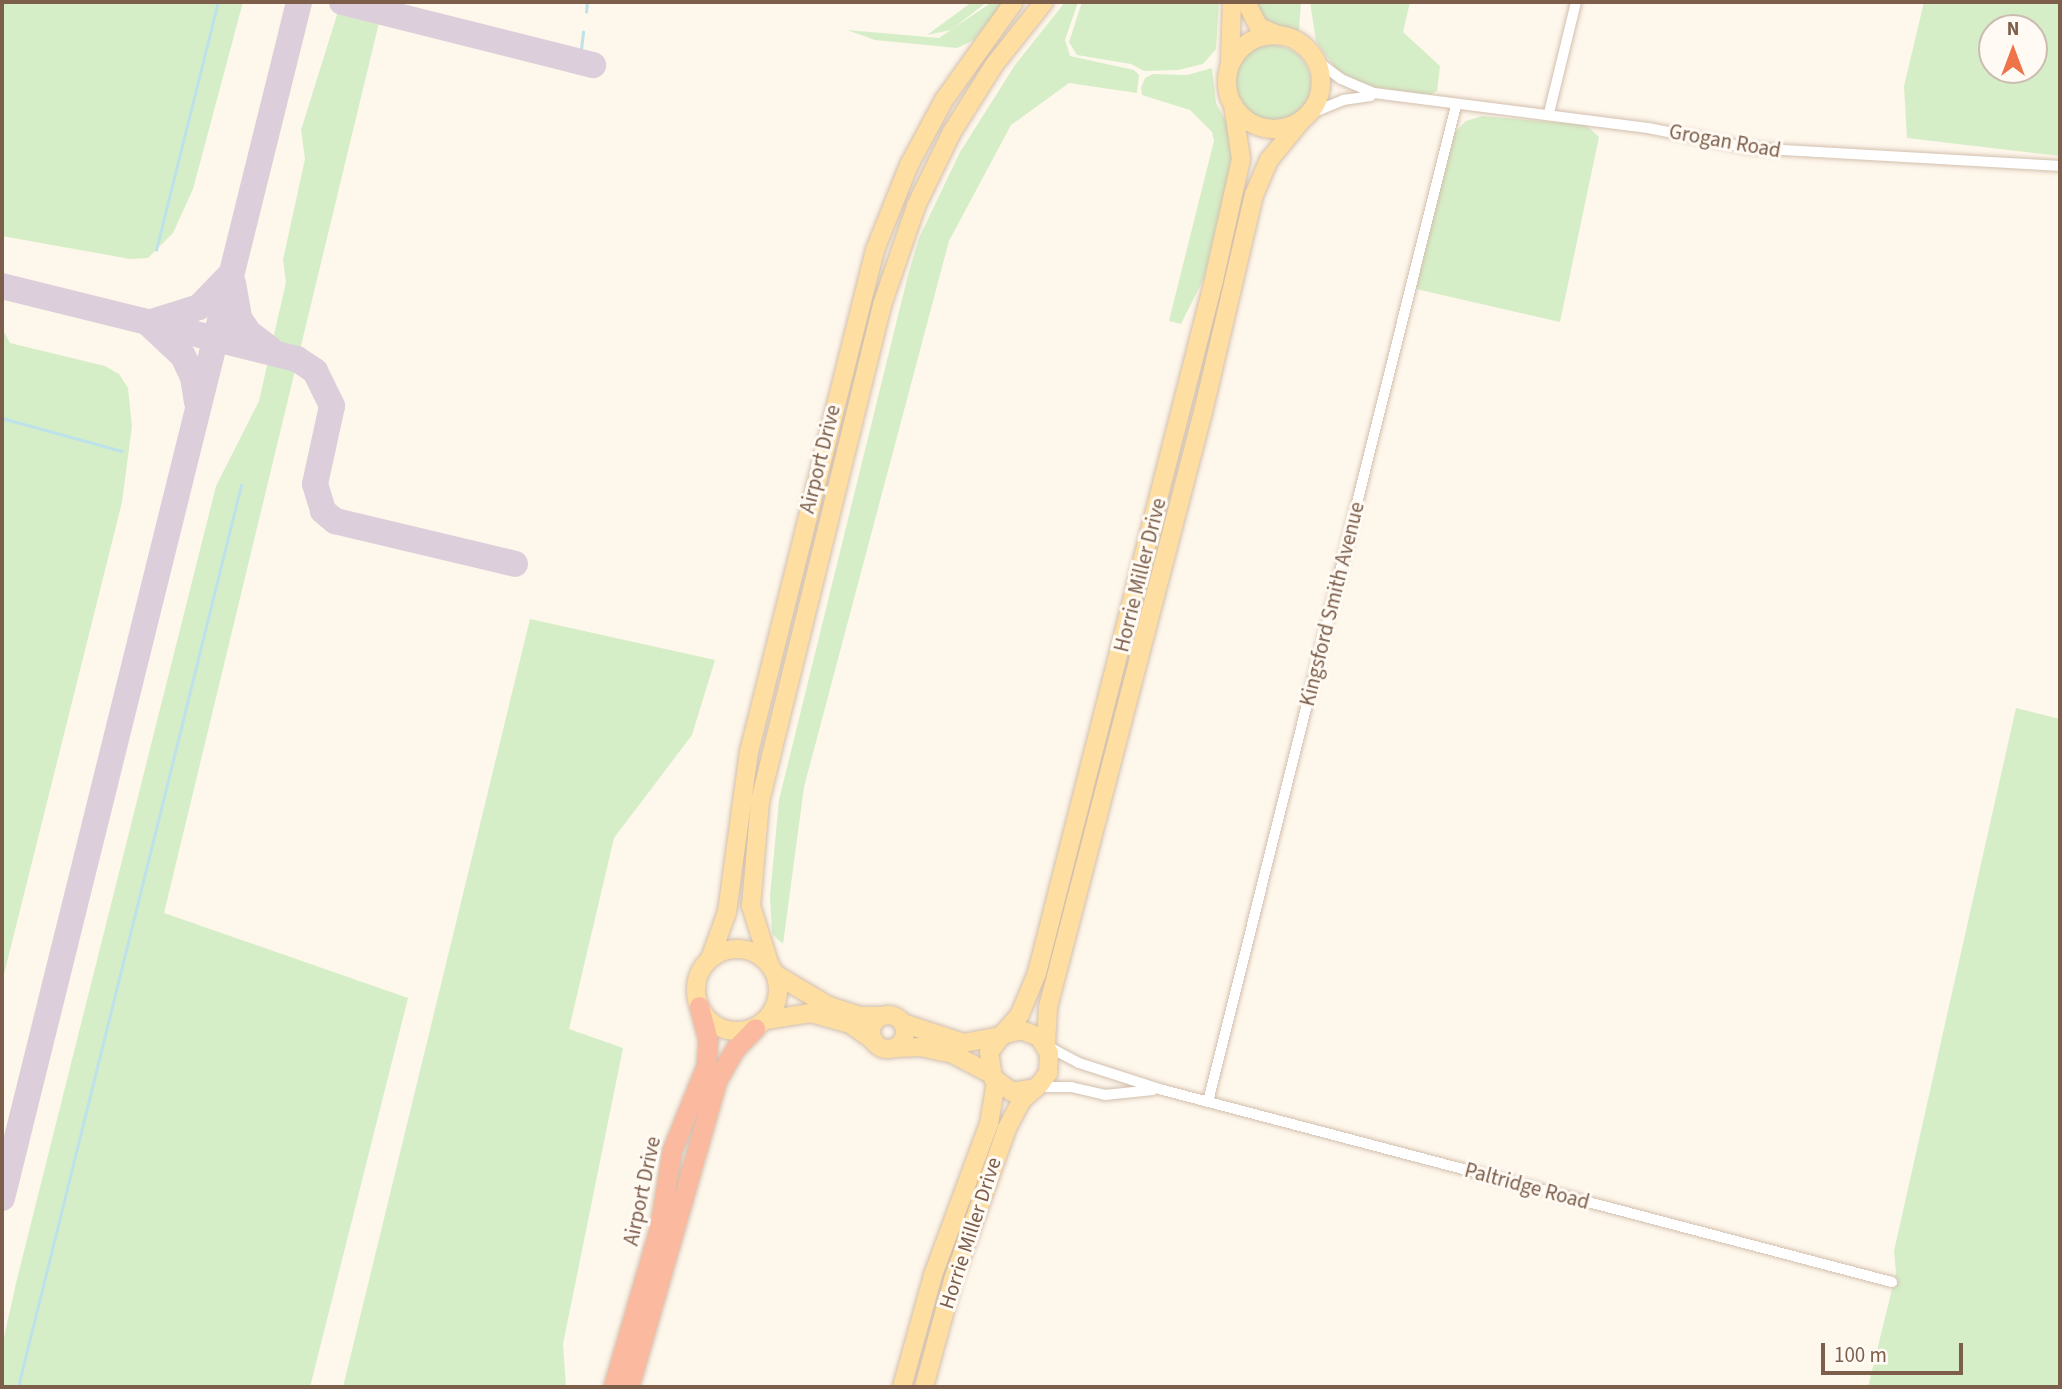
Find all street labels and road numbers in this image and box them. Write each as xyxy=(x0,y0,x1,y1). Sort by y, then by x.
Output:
street label: Grogan Road xyxy=(1667,119,1783,163)
street label: Airport Drive xyxy=(794,402,846,516)
street label: Horrie Miller Drive xyxy=(1109,495,1171,655)
street label: Kingsford Smith Avenue xyxy=(1294,499,1370,709)
street label: Airport Drive xyxy=(618,1134,666,1248)
street label: Horrie Miller Drive xyxy=(934,1154,1006,1312)
street label: Paltridge Road xyxy=(1462,1157,1592,1215)

